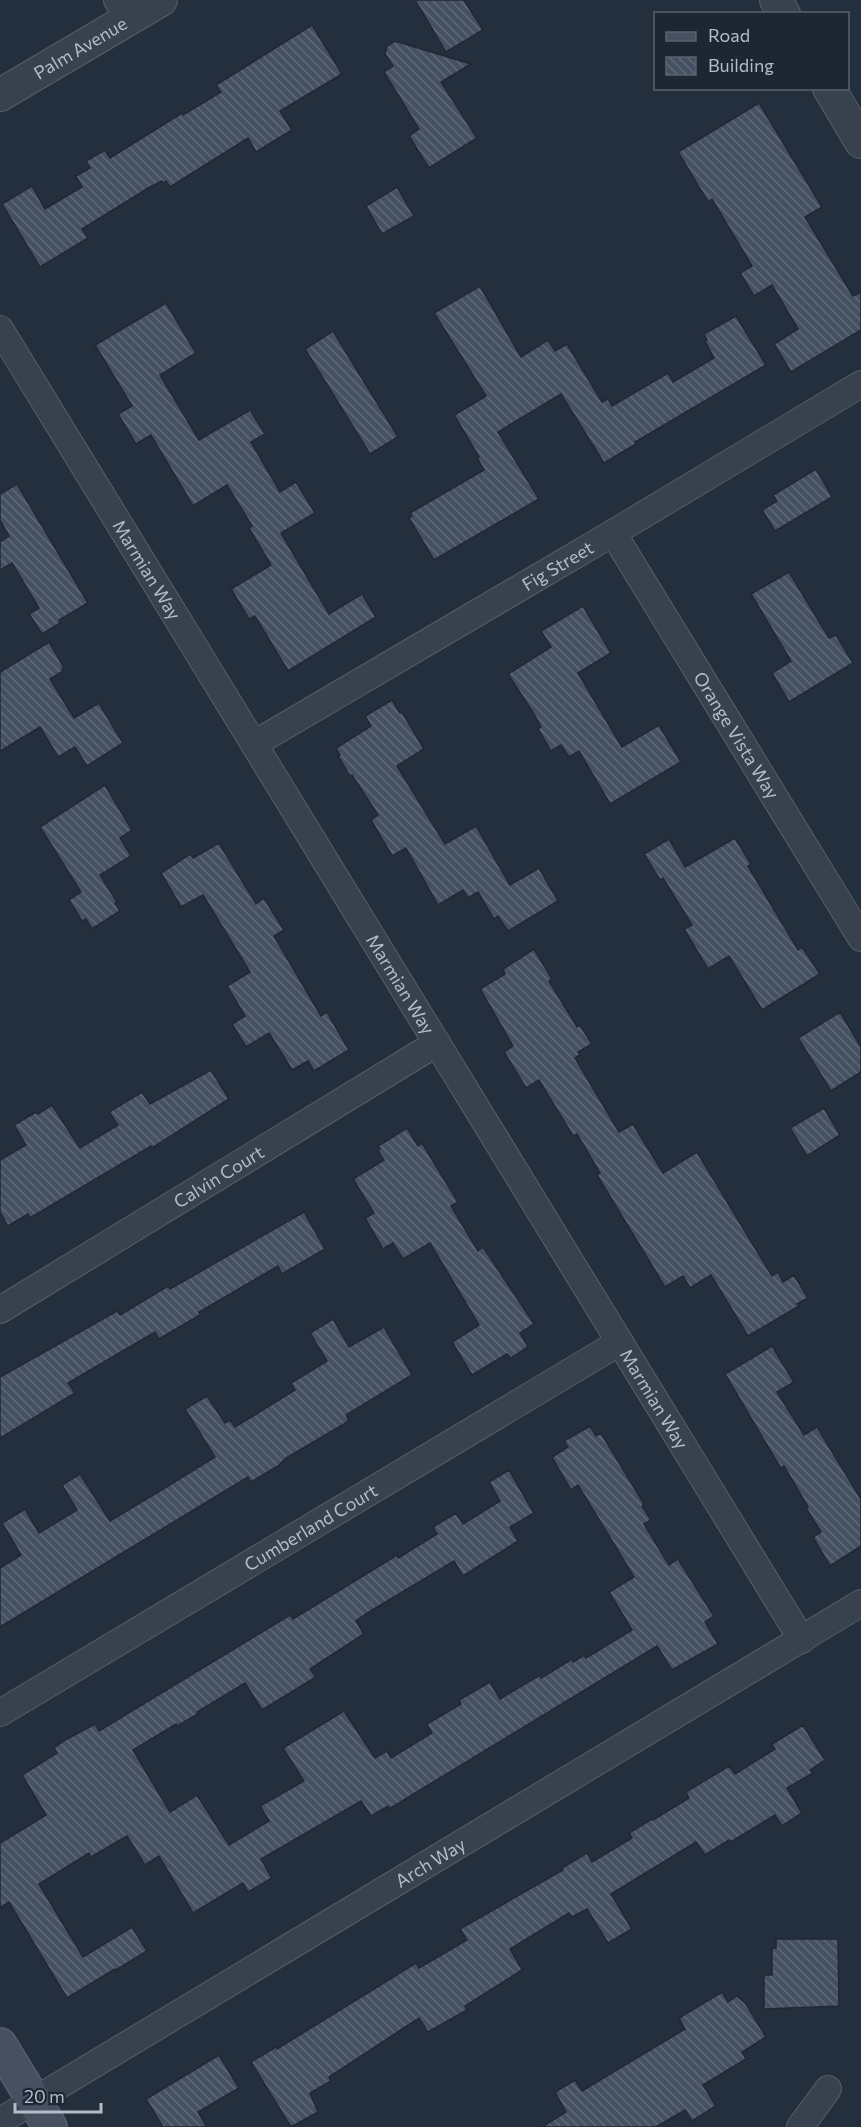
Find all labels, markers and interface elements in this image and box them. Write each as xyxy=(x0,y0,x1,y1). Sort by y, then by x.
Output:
street label: Palm Avenue xyxy=(29,12,131,84)
legend xyxy=(654,12,849,90)
text: Road xyxy=(708,24,750,46)
text: Building xyxy=(708,54,774,76)
street label: Marmian Way xyxy=(108,516,186,624)
street label: Fig Street xyxy=(518,536,597,595)
street label: Orange Vista Way xyxy=(689,667,784,803)
street label: Marmian Way xyxy=(362,930,440,1038)
street label: Calvin Court xyxy=(169,1141,268,1212)
street label: Marmian Way xyxy=(615,1345,693,1453)
street label: Cumberland Court xyxy=(240,1479,381,1575)
street label: Arch Way xyxy=(391,1833,469,1892)
scale bar xyxy=(15,2076,100,2114)
text: 20 m xyxy=(24,2085,65,2107)

